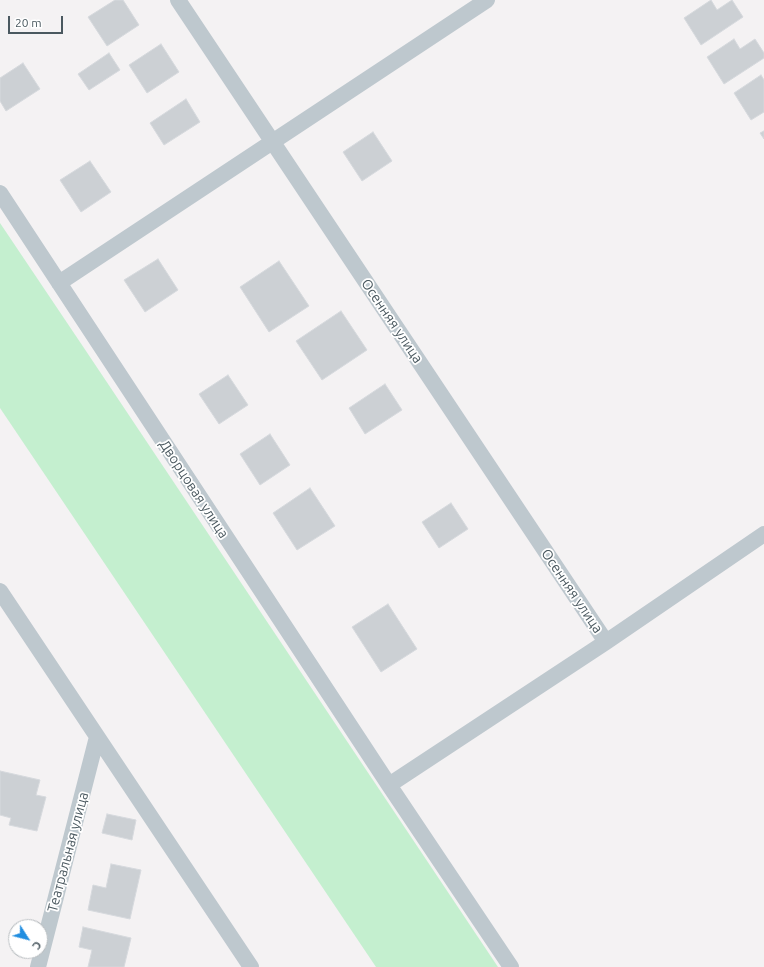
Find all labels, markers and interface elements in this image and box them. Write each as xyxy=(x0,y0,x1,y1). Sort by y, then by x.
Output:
scale bar xyxy=(10,8,65,34)
text: 20 m xyxy=(15,16,42,29)
street label: Осенняя улица xyxy=(358,276,426,366)
street label: Дворцовая улица xyxy=(156,437,232,541)
street label: Осенняя улица xyxy=(538,546,606,636)
street label: Театральная улица xyxy=(44,790,92,914)
north arrow xyxy=(8,919,48,959)
text: С xyxy=(30,939,44,952)

